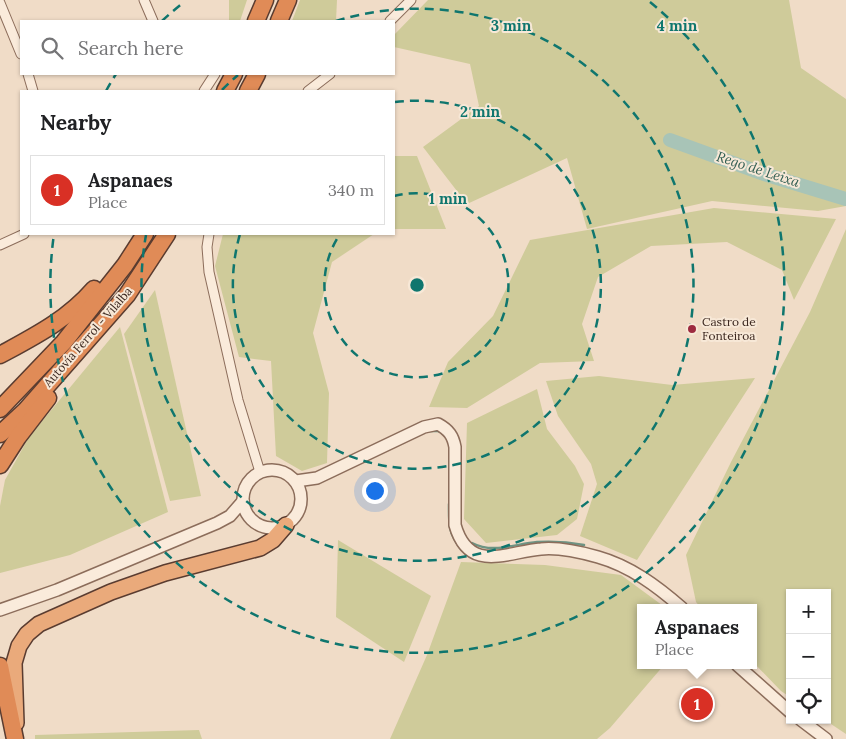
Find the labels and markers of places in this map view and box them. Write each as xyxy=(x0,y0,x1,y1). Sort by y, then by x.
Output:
centre of rings xyxy=(408,276,426,294)
place label: Castro de Fonteiroa xyxy=(702,314,756,343)
marker: Castro de Fonteiroa xyxy=(686,323,698,335)
pin: 1 xyxy=(681,685,713,723)

